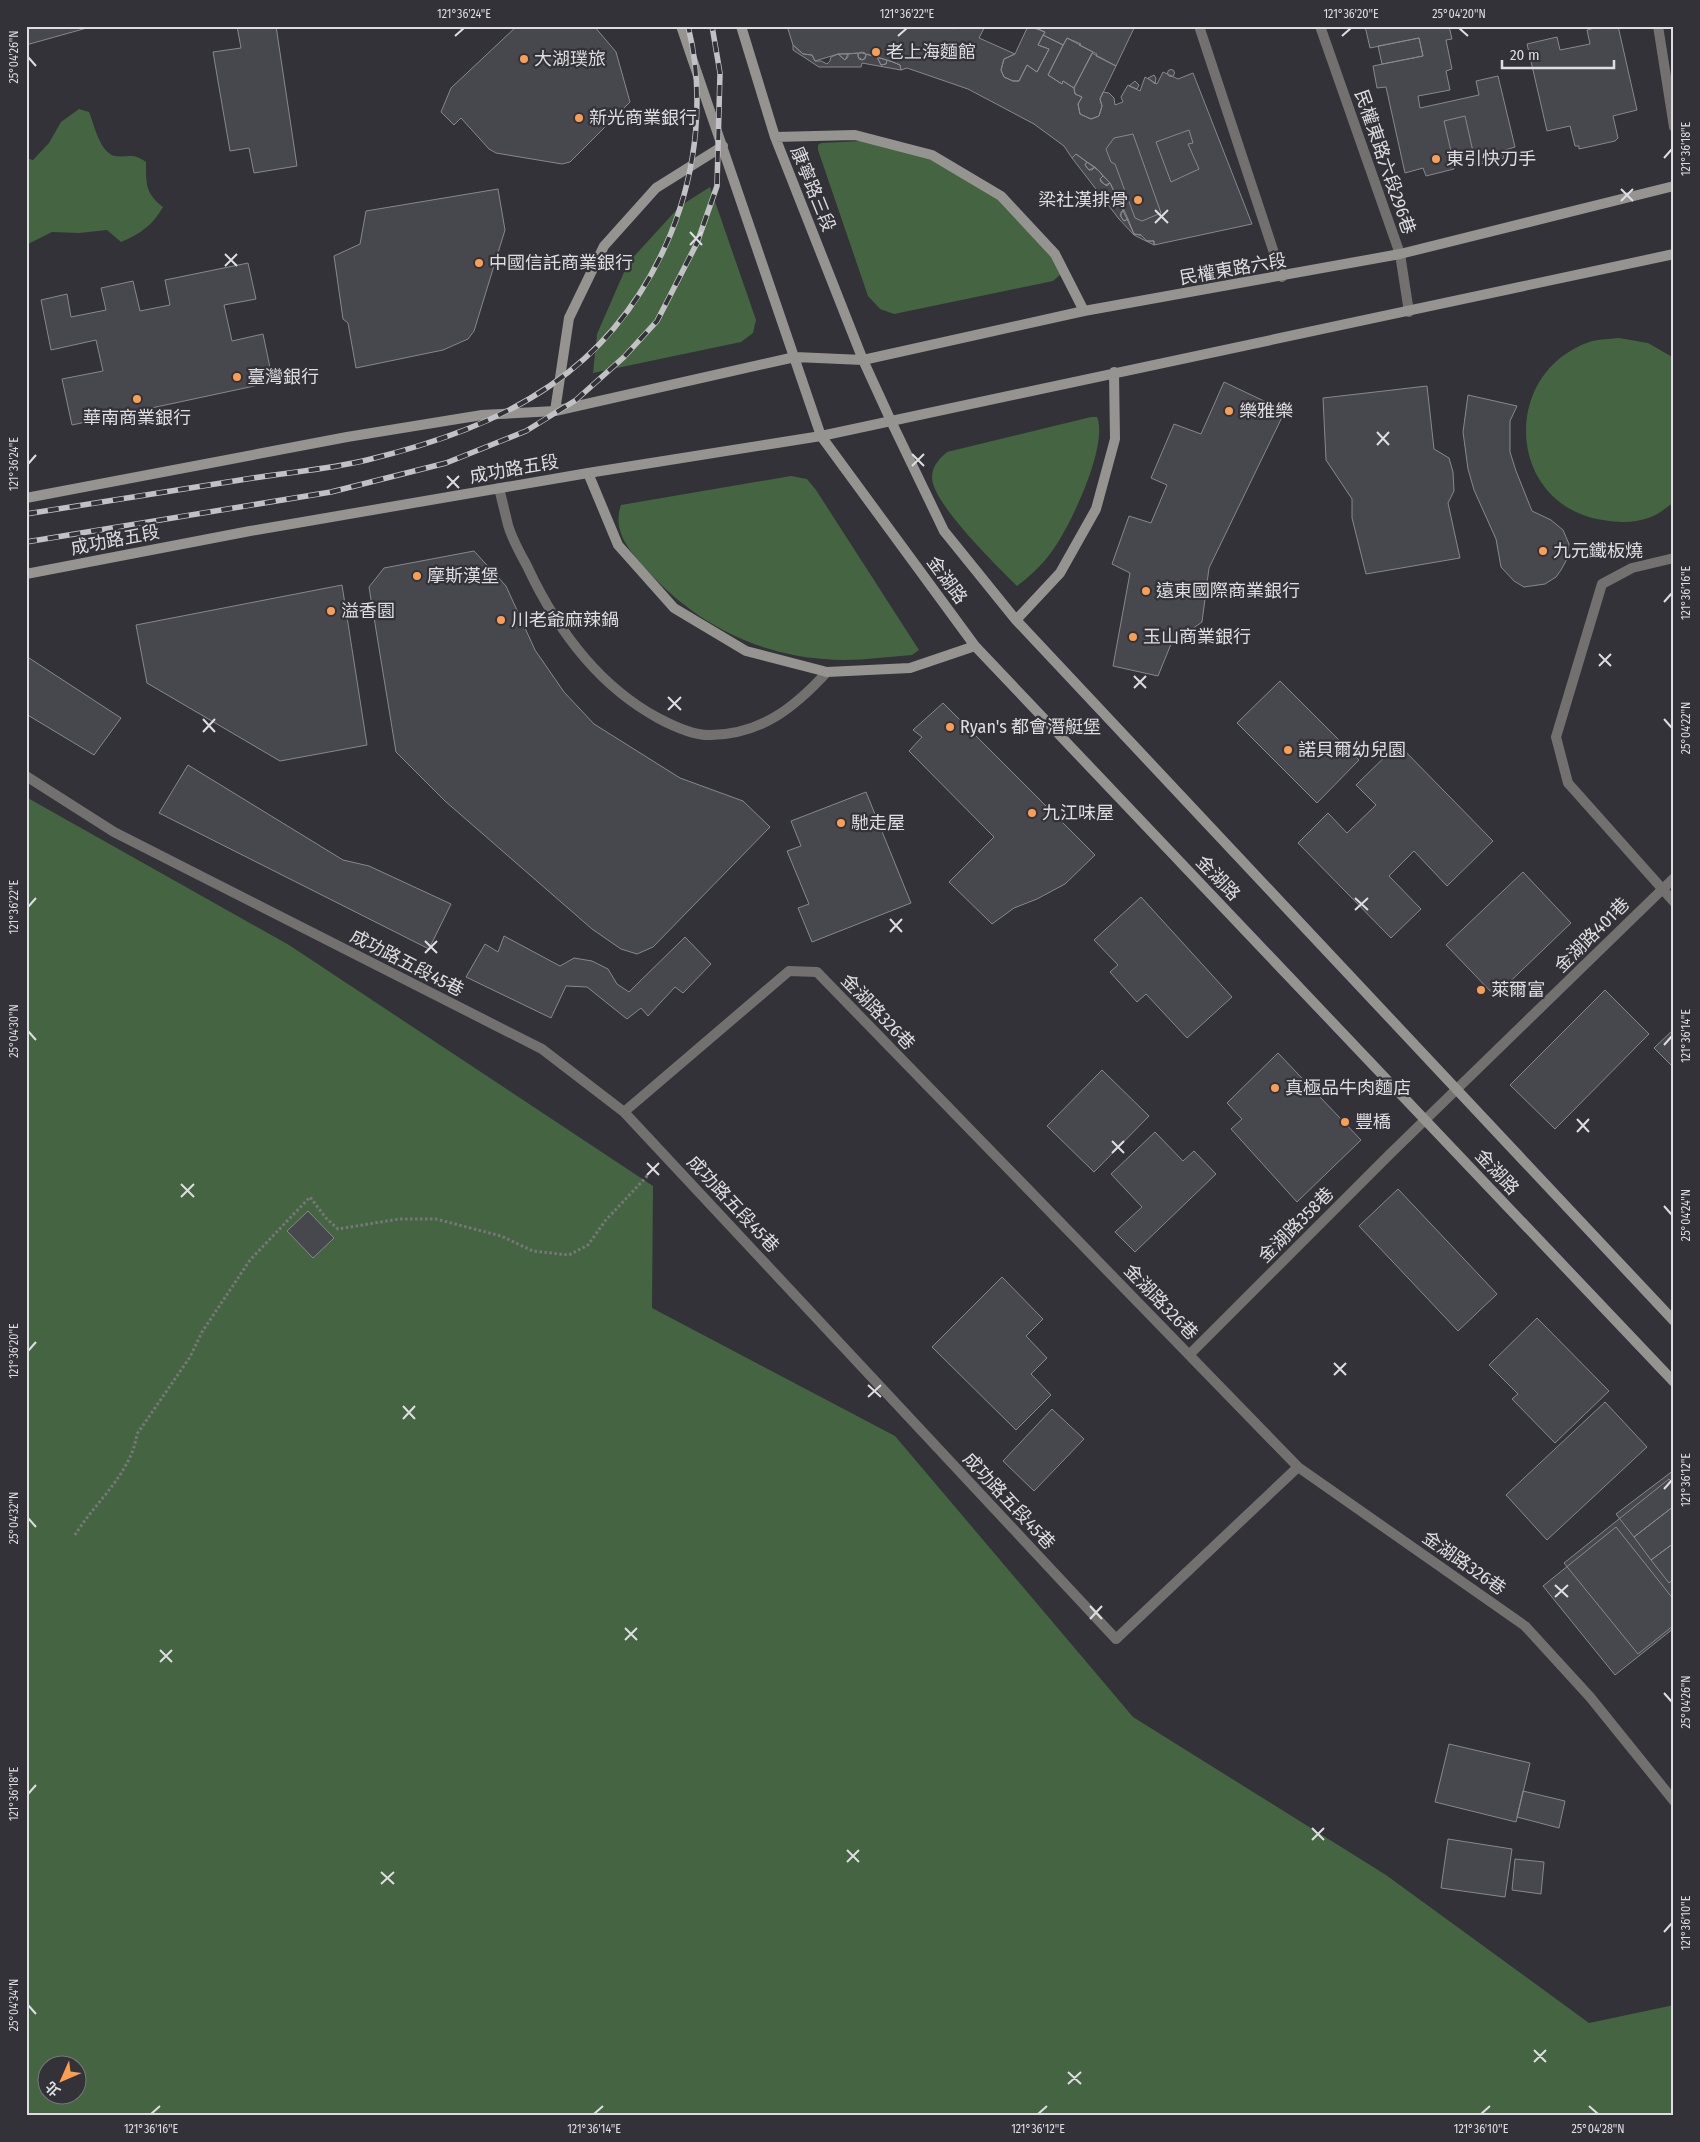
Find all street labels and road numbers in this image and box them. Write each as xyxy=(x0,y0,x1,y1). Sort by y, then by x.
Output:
street label: 民權東路六段296巷 xyxy=(1350,87,1420,237)
street label: 康寧路三段 xyxy=(786,143,840,235)
street label: 民權東路六段 xyxy=(1178,249,1288,289)
street label: 成功路五段 xyxy=(468,450,560,488)
street label: 成功路五段 xyxy=(69,521,161,559)
street label: 金湖路 xyxy=(922,552,972,608)
street label: 金湖路 xyxy=(1191,851,1245,905)
street label: 金湖路401巷 xyxy=(1550,893,1634,977)
street label: 成功路五段45巷 xyxy=(346,925,468,1001)
street label: 金湖路326巷 xyxy=(836,970,920,1054)
street label: 金湖路 xyxy=(1471,1145,1523,1199)
street label: 成功路五段45巷 xyxy=(682,1151,784,1257)
street label: 金湖路358巷 xyxy=(1254,1183,1338,1267)
street label: 金湖路326巷 xyxy=(1119,1260,1203,1344)
street label: 成功路五段45巷 xyxy=(958,1448,1060,1554)
street label: 金湖路326巷 xyxy=(1418,1526,1510,1600)

